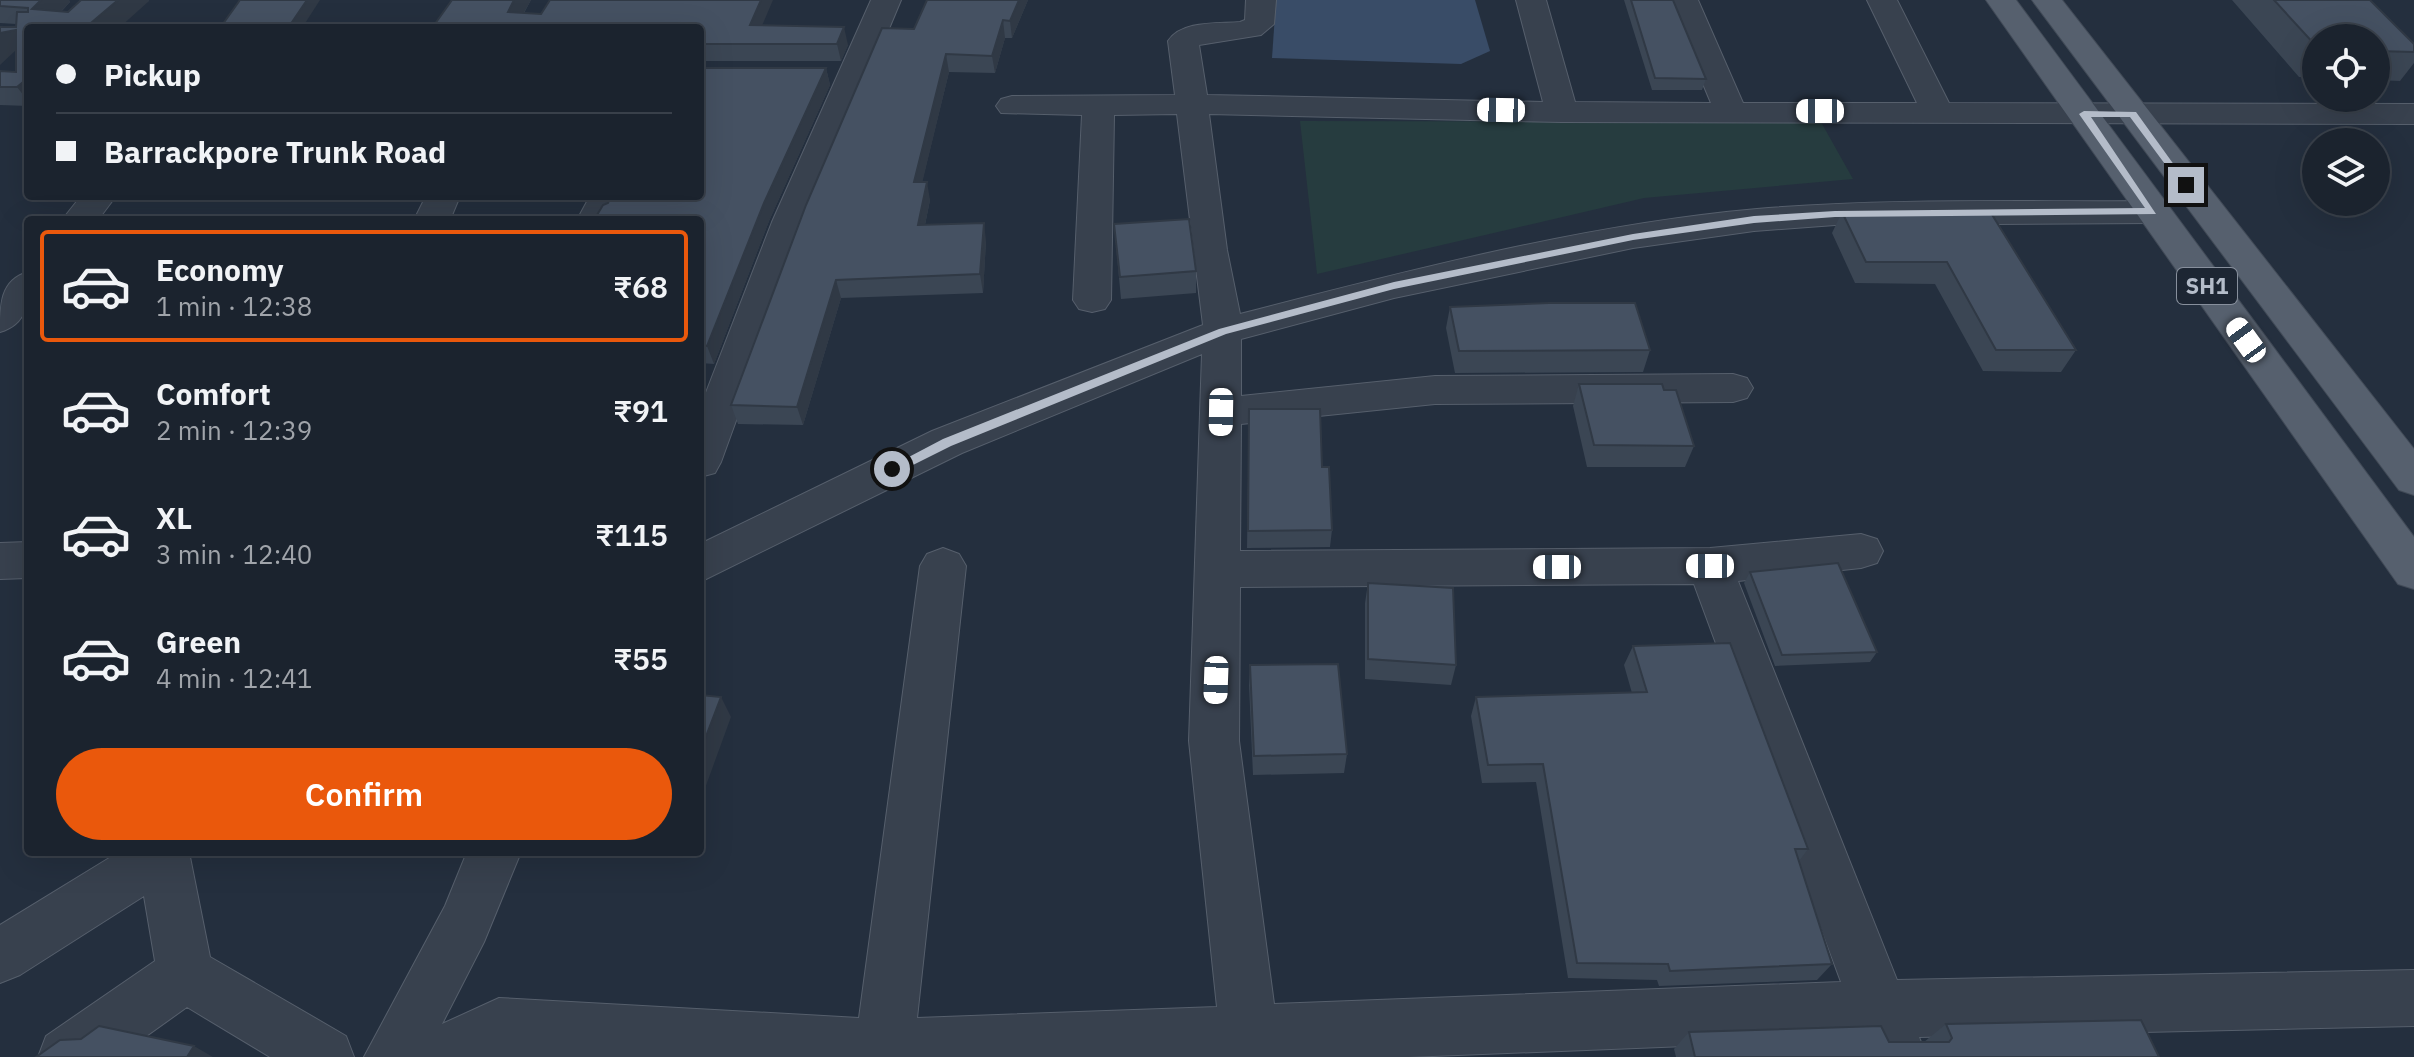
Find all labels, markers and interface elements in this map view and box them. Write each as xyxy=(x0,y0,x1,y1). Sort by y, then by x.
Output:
map controls xyxy=(2302,24,2390,216)
button: locate xyxy=(2302,24,2390,112)
text: Pickup xyxy=(104,55,201,94)
car xyxy=(1477,98,1525,122)
car xyxy=(1796,99,1844,123)
button: layers xyxy=(2302,128,2390,216)
text: Barrackpore Trunk Road xyxy=(104,132,446,171)
route end xyxy=(2168,167,2204,203)
icon: car xyxy=(60,250,132,322)
text: Economy xyxy=(156,250,284,289)
text: ₹68 xyxy=(613,267,668,306)
road number: SH1 xyxy=(2177,268,2237,304)
text: 1 min · 12:38 xyxy=(156,289,312,323)
car xyxy=(2222,314,2270,366)
icon: car xyxy=(60,374,132,446)
text: Comfort xyxy=(156,374,271,413)
car xyxy=(1209,388,1233,436)
text: ₹91 xyxy=(613,391,668,430)
text: 2 min · 12:39 xyxy=(156,413,312,447)
route start xyxy=(874,451,910,487)
icon: car xyxy=(60,498,132,570)
text: XL xyxy=(156,498,192,537)
text: ₹115 xyxy=(595,515,668,554)
text: 3 min · 12:40 xyxy=(156,537,312,571)
car xyxy=(1686,554,1734,578)
car xyxy=(1533,555,1581,579)
icon: car xyxy=(60,622,132,694)
text: Green xyxy=(156,622,241,661)
text: ₹55 xyxy=(613,639,668,678)
car xyxy=(1203,656,1229,704)
text: 4 min · 12:41 xyxy=(156,661,312,695)
button: Confirm xyxy=(56,748,672,840)

